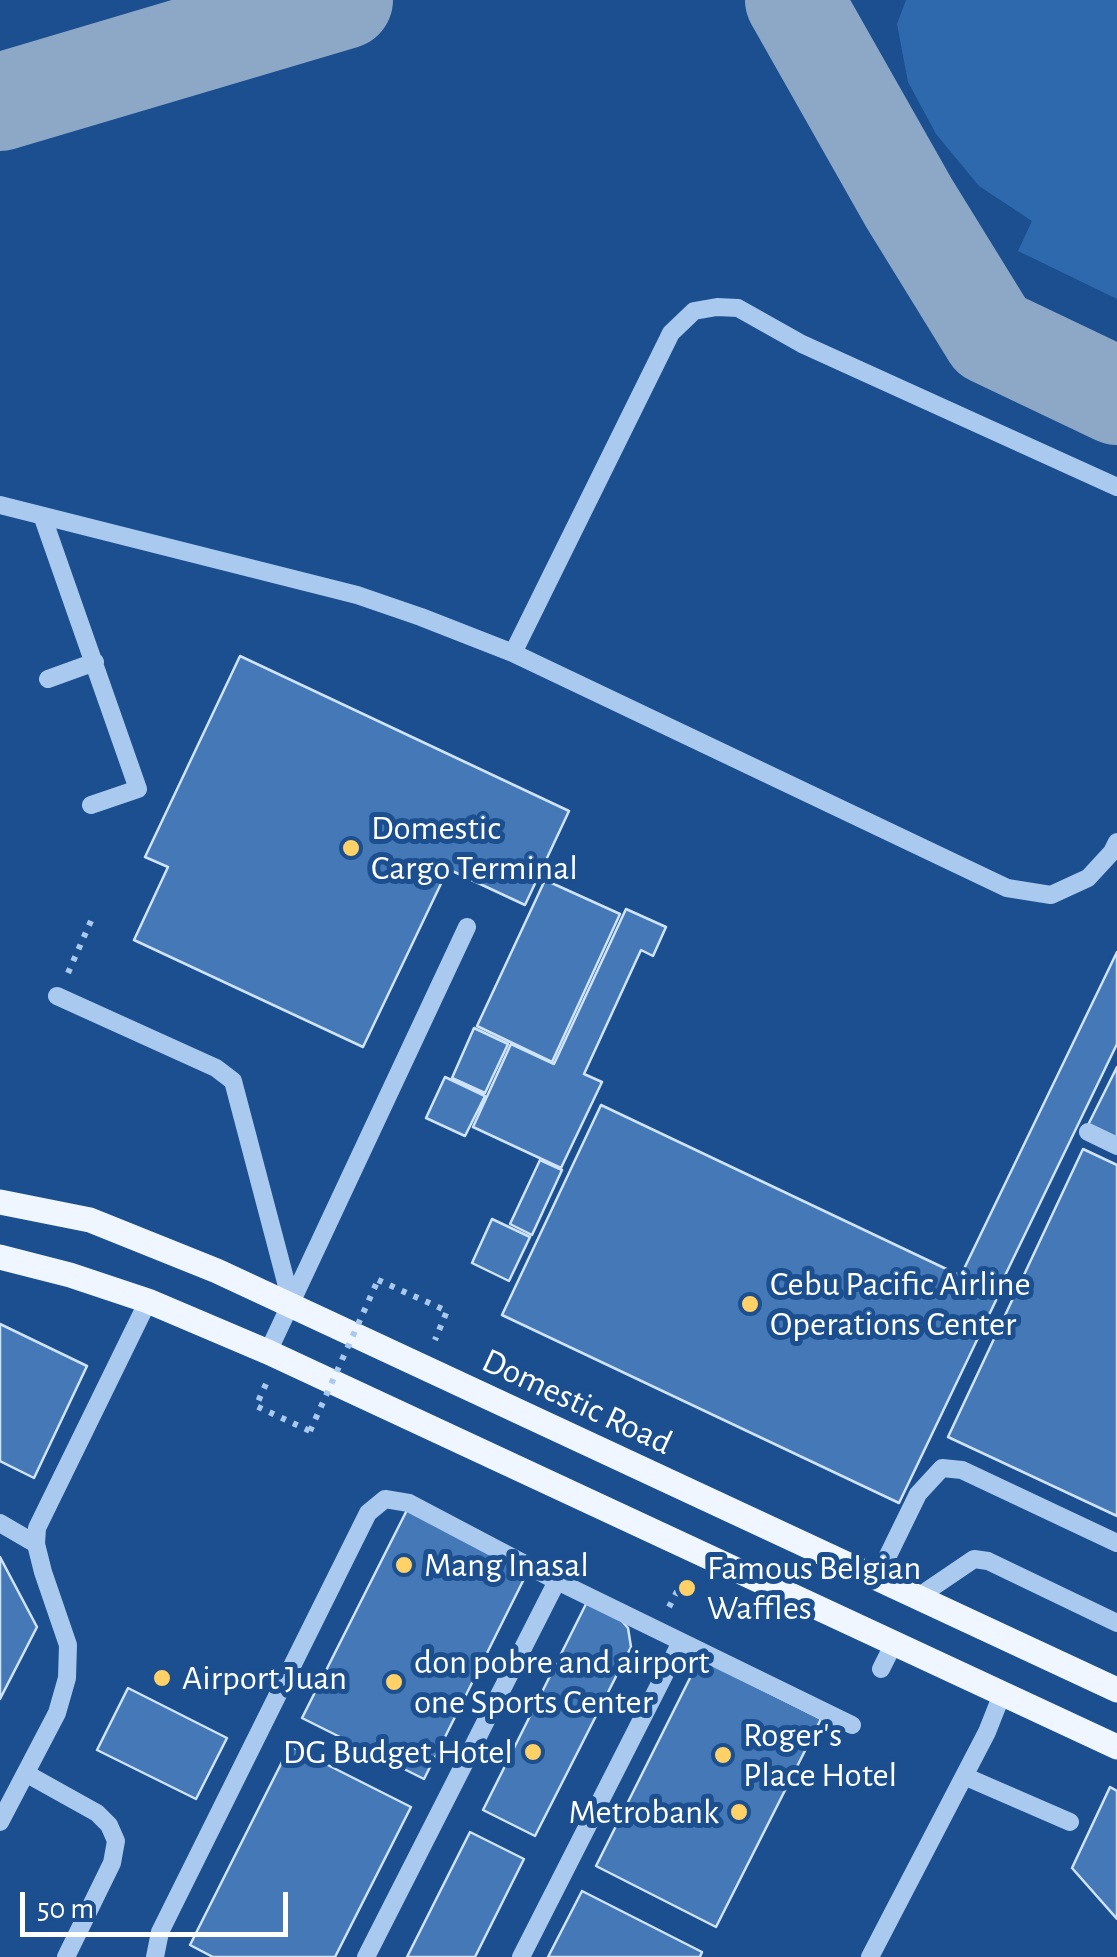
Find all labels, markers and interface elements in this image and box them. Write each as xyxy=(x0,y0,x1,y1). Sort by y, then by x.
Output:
place label: Domestic Cargo Terminal xyxy=(371,807,578,889)
marker: Domestic Cargo Terminal xyxy=(340,837,362,859)
place label: Cebu Pacific Airline Operations Center xyxy=(770,1263,1031,1345)
marker: Cebu Pacific Airline Operations Center xyxy=(739,1293,761,1315)
street label: Domestic Road xyxy=(475,1340,679,1464)
place label: Mang Inasal xyxy=(424,1544,589,1586)
place label: Famous Belgian Waffles xyxy=(707,1547,921,1629)
marker: Mang Inasal xyxy=(393,1554,415,1576)
marker: Famous Belgian Waffles xyxy=(676,1577,698,1599)
place label: don pobre and airport one Sports Center xyxy=(414,1641,709,1723)
place label: Airport Juan xyxy=(182,1657,347,1699)
marker: Airport Juan xyxy=(151,1667,173,1689)
marker: don pobre and airport one Sports Center xyxy=(383,1671,405,1693)
place label: Roger's Place Hotel xyxy=(743,1714,897,1796)
place label: DG Budget Hotel xyxy=(283,1731,513,1773)
marker: DG Budget Hotel xyxy=(522,1741,544,1763)
marker: Roger's Place Hotel xyxy=(712,1744,734,1766)
place label: Metrobank xyxy=(569,1791,719,1833)
marker: Metrobank xyxy=(728,1801,750,1823)
scale bar xyxy=(25,1872,292,1934)
text: 50 m xyxy=(37,1894,94,1924)

